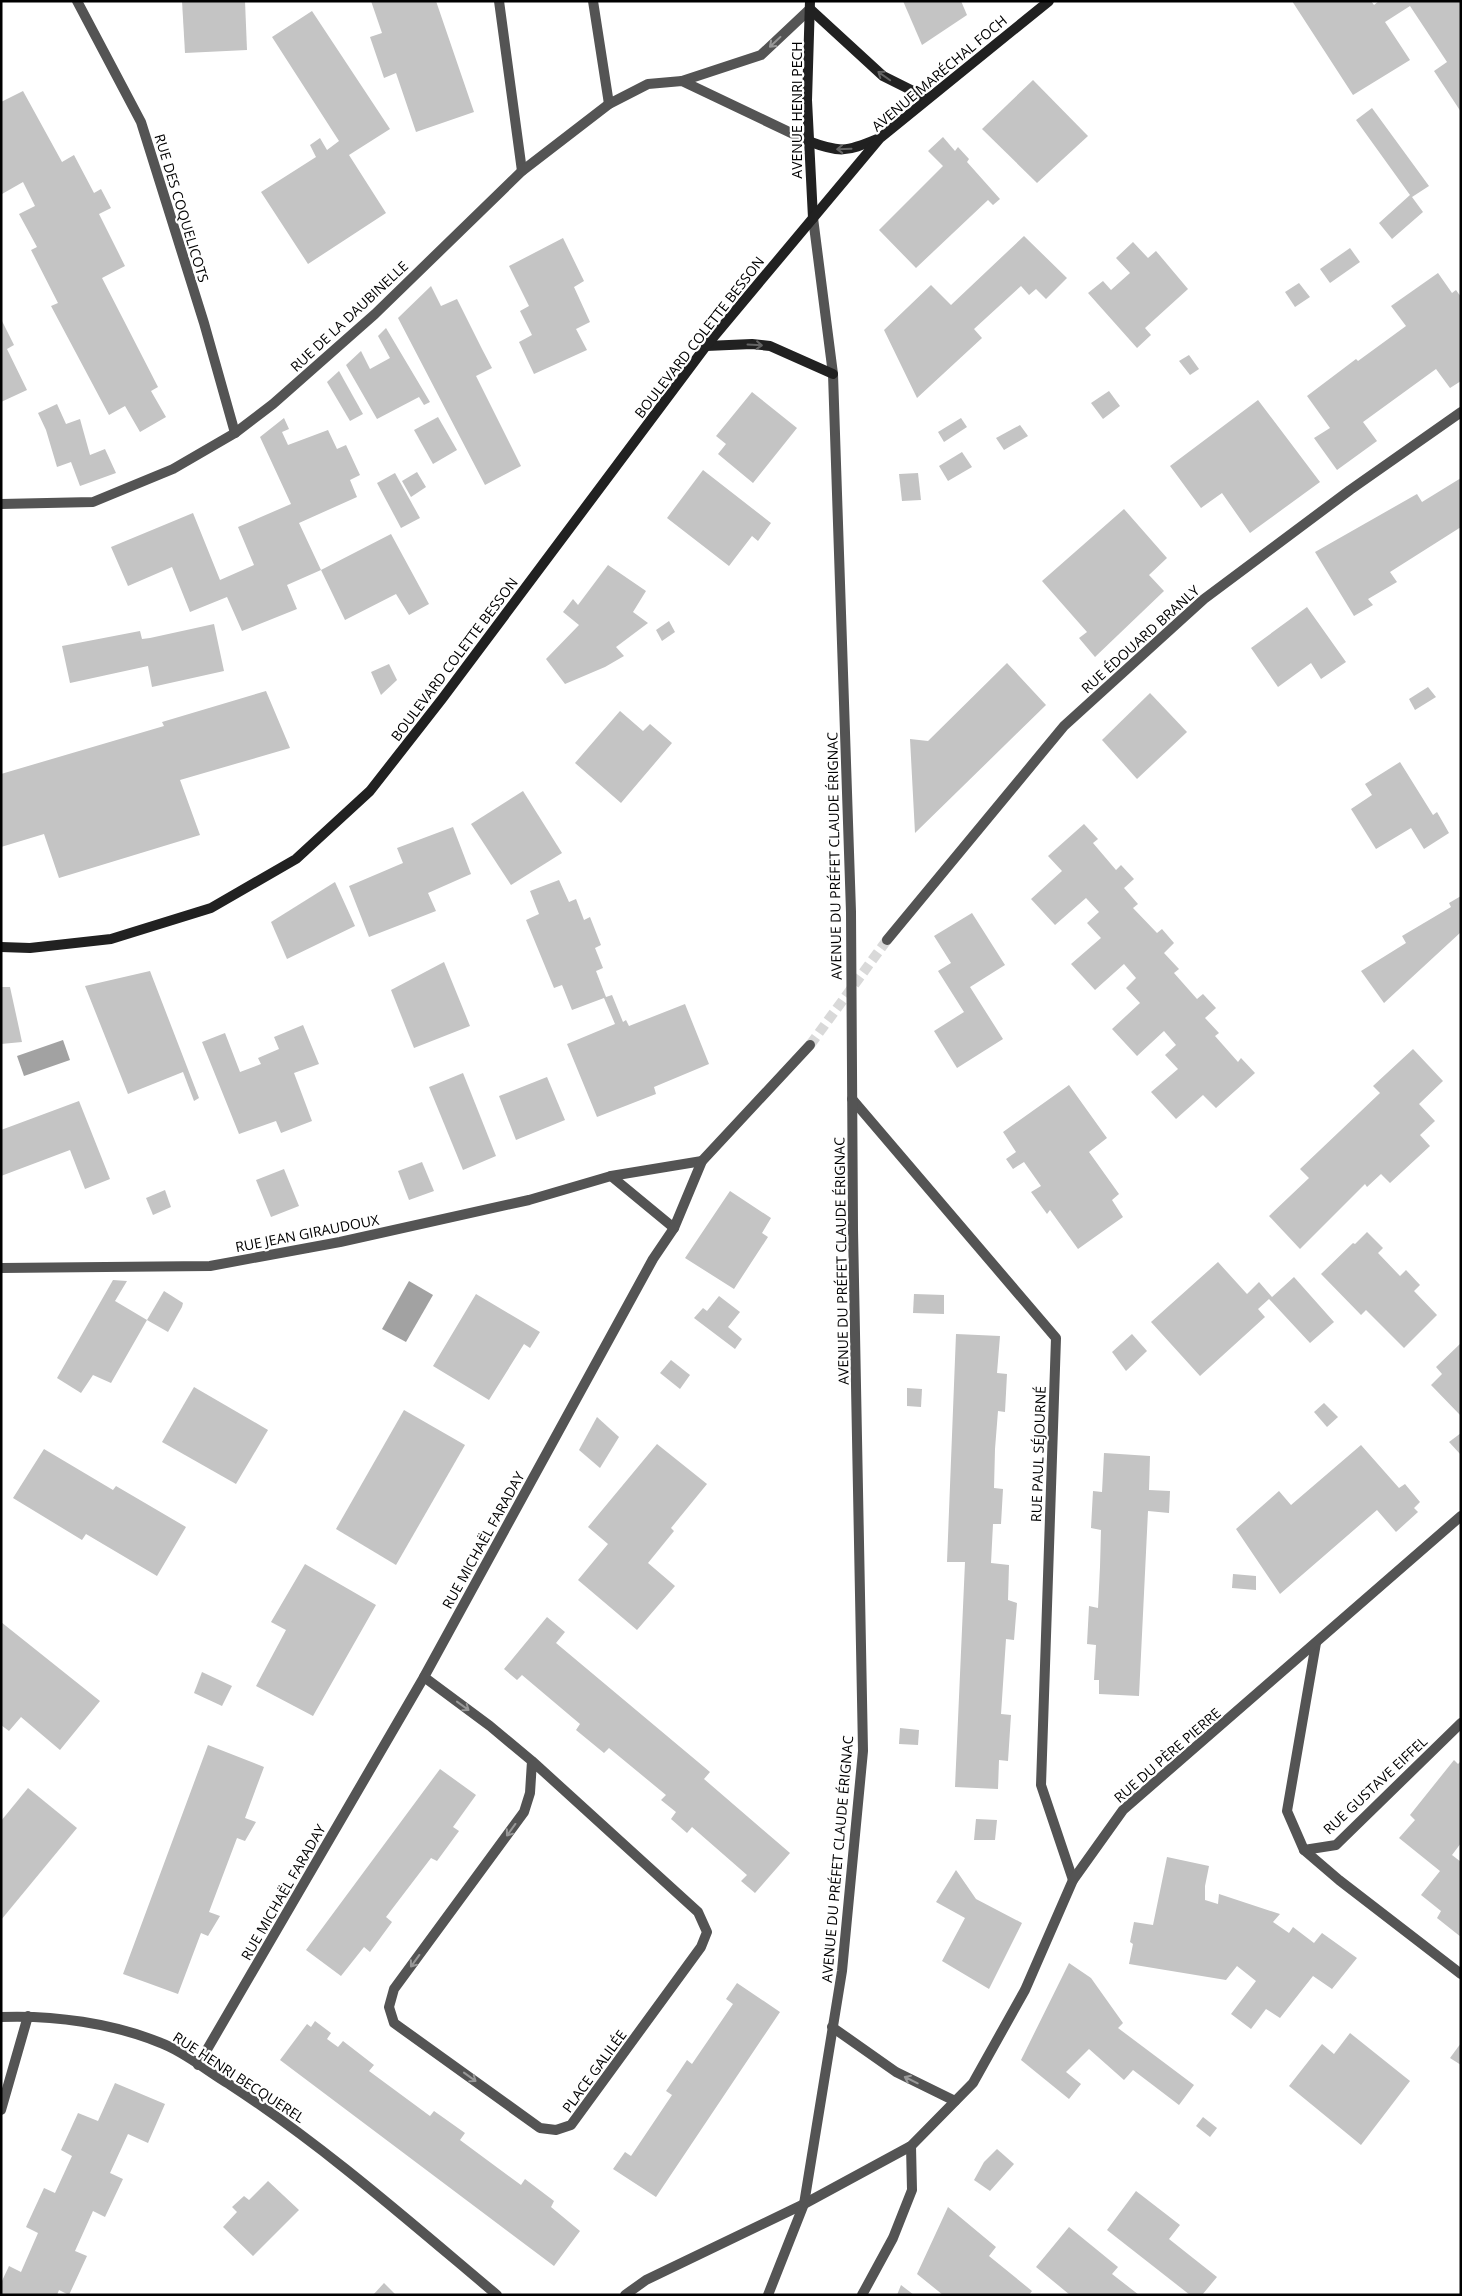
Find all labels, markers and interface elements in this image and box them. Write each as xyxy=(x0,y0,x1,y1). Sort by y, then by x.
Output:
street label: AVENUE MARÉCHAL FOCH xyxy=(867,11,1011,135)
one-way arrow xyxy=(768,36,781,48)
street label: AVENUE HENRI PECH xyxy=(787,41,806,179)
one-way arrow xyxy=(877,71,891,81)
street label: RUE DES COQUELICOTS xyxy=(150,131,214,285)
one-way arrow xyxy=(837,144,853,154)
street label: BOULEVARD COLETTE BESSON xyxy=(630,252,768,422)
street label: RUE DE LA DAUBINELLE xyxy=(286,256,412,376)
one-way arrow xyxy=(746,340,762,349)
street label: BOULEVARD COLETTE BESSON xyxy=(386,573,522,745)
street label: RUE ÉDOUARD BRANLY xyxy=(1077,581,1203,697)
street label: AVENUE DU PRÉFET CLAUDE ÉRIGNAC xyxy=(822,732,846,980)
street label: AVENUE DU PRÉFET CLAUDE ÉRIGNAC xyxy=(829,1137,853,1385)
street label: RUE JEAN GIRAUDOUX xyxy=(234,1210,381,1256)
street label: RUE PAUL SÉJOURNÉ xyxy=(1026,1386,1050,1522)
street label: RUE MICHAËL FARADAY xyxy=(437,1468,529,1612)
one-way arrow xyxy=(456,1701,470,1711)
street label: RUE DU PÈRE PIERRE xyxy=(1110,1703,1224,1807)
street label: RUE GUSTAVE EIFFEL xyxy=(1319,1732,1431,1838)
street label: AVENUE DU PRÉFET CLAUDE ÉRIGNAC xyxy=(817,1735,857,1983)
street label: RUE MICHAËL FARADAY xyxy=(236,1820,330,1963)
one-way arrow xyxy=(506,1823,516,1837)
one-way arrow xyxy=(410,1954,420,1968)
street label: PLACE GALILÉE xyxy=(558,2026,630,2116)
street label: RUE HENRI BECQUEREL xyxy=(170,2027,308,2127)
one-way arrow xyxy=(462,2072,476,2082)
one-way arrow xyxy=(904,2074,919,2084)

